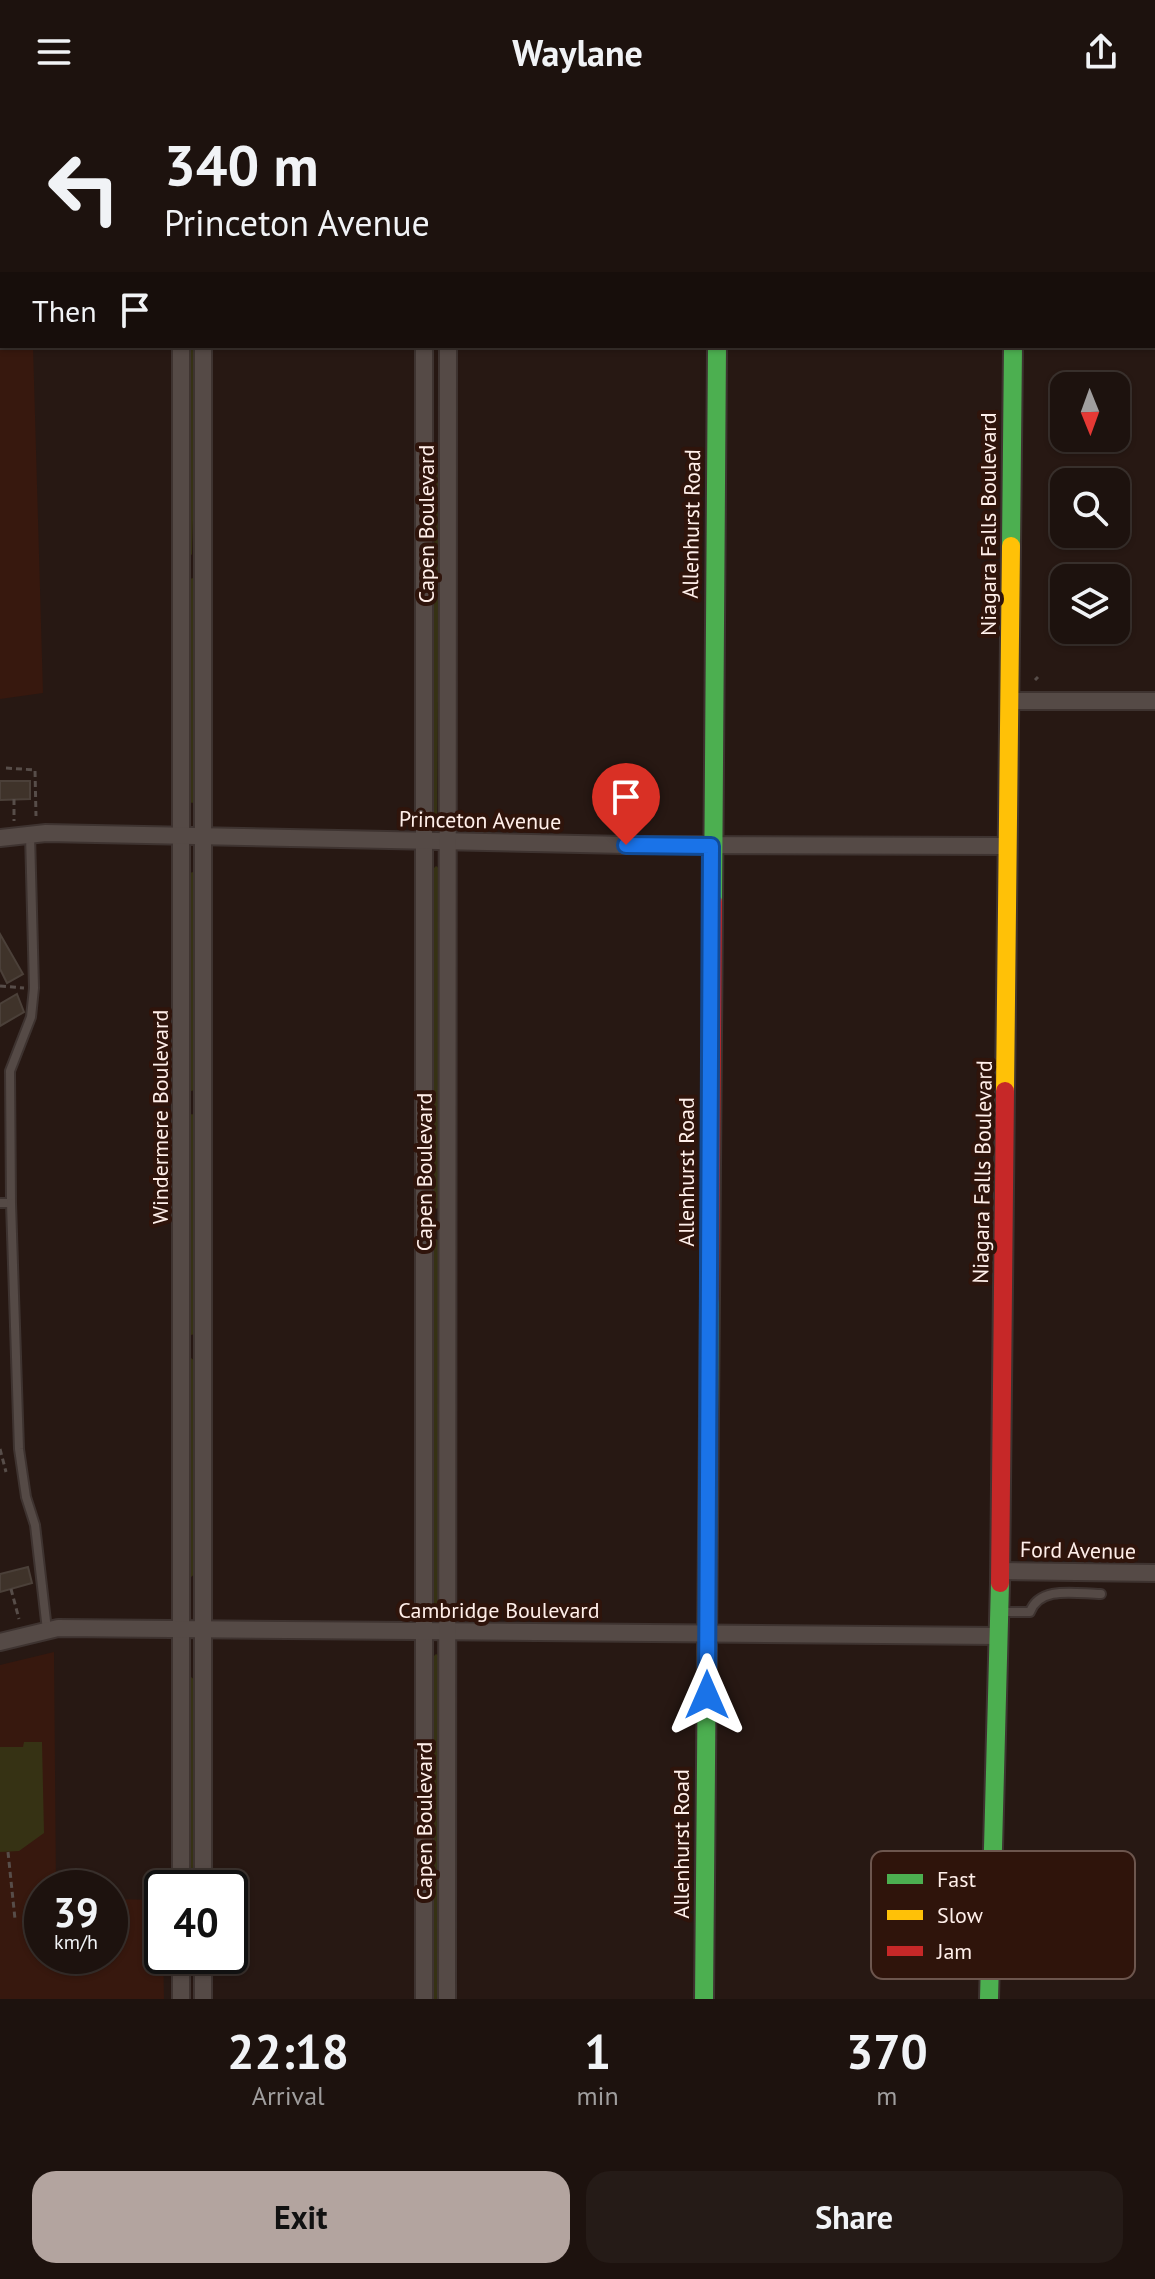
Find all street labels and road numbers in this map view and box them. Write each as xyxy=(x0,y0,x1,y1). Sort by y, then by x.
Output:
street label: Niagara Falls Boulevard xyxy=(974,412,1002,636)
street label: Capen Boulevard xyxy=(412,445,440,603)
street label: Allenhurst Road xyxy=(676,449,706,599)
street label: Princeton Avenue xyxy=(399,805,561,835)
street label: Windermere Boulevard xyxy=(146,1010,174,1224)
street label: Niagara Falls Boulevard xyxy=(966,1060,998,1284)
street label: Capen Boulevard xyxy=(410,1093,438,1251)
street label: Allenhurst Road xyxy=(672,1097,700,1247)
street label: Ford Avenue xyxy=(1020,1535,1136,1565)
street label: Cambridge Boulevard xyxy=(398,1596,600,1624)
street label: Capen Boulevard xyxy=(410,1742,438,1900)
street label: Allenhurst Road xyxy=(667,1769,695,1919)

